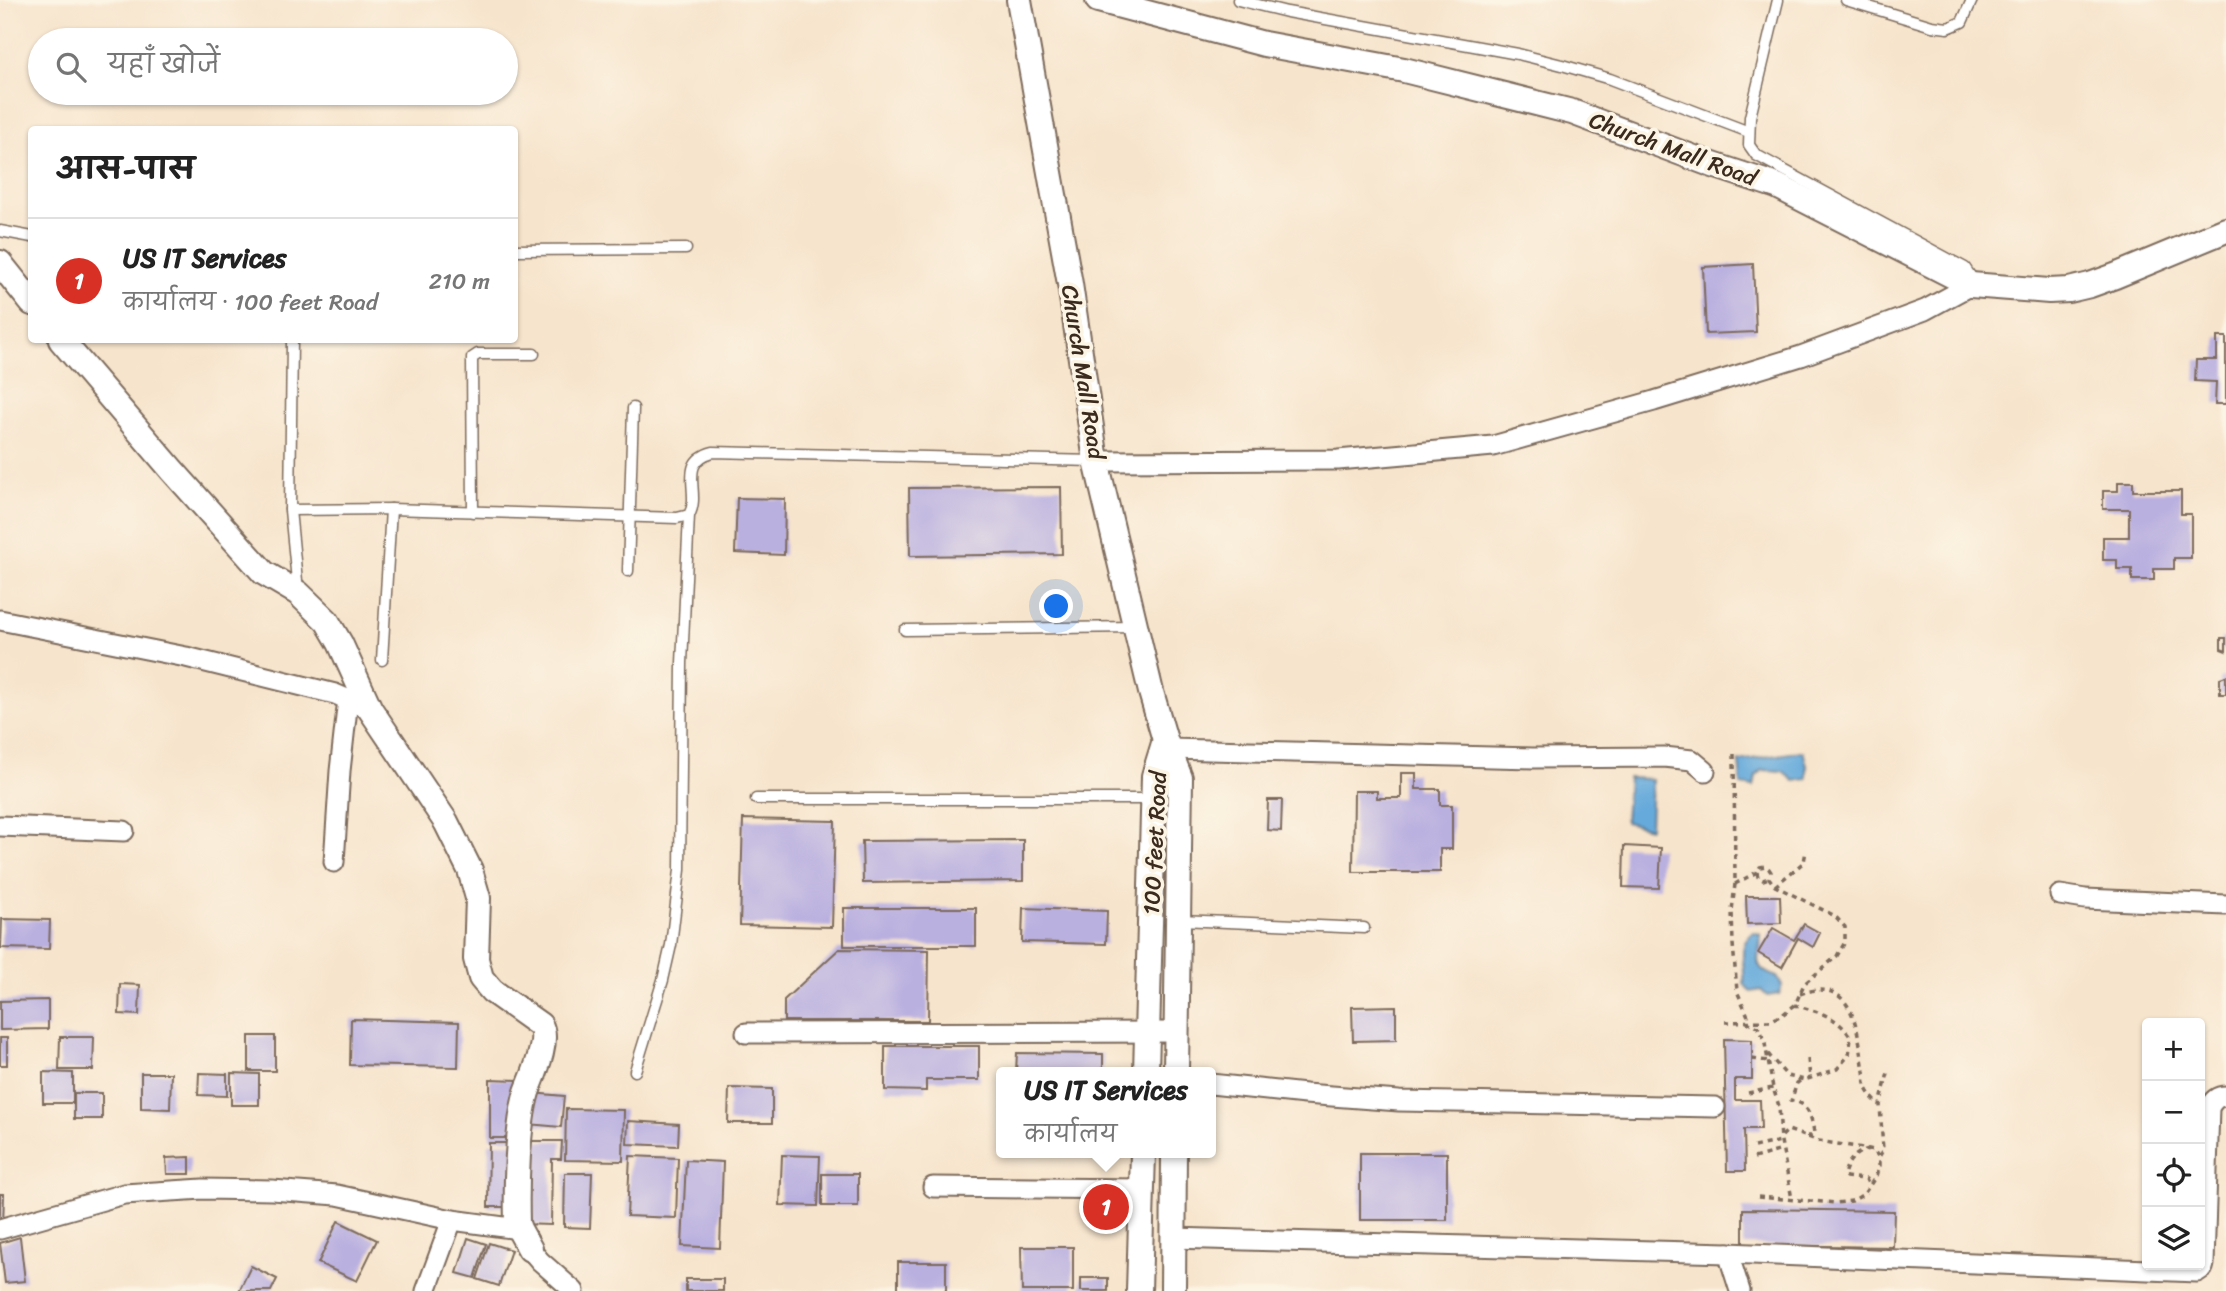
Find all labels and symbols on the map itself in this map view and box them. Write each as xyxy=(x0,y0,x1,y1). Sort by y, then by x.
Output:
street label: Church Mall Road xyxy=(1583,100,1765,199)
street label: Church Mall Road xyxy=(1049,282,1117,464)
your location xyxy=(1039,589,1073,623)
street label: 100 feet Road xyxy=(1131,768,1179,916)
pin: 1 xyxy=(1083,1181,1129,1233)

